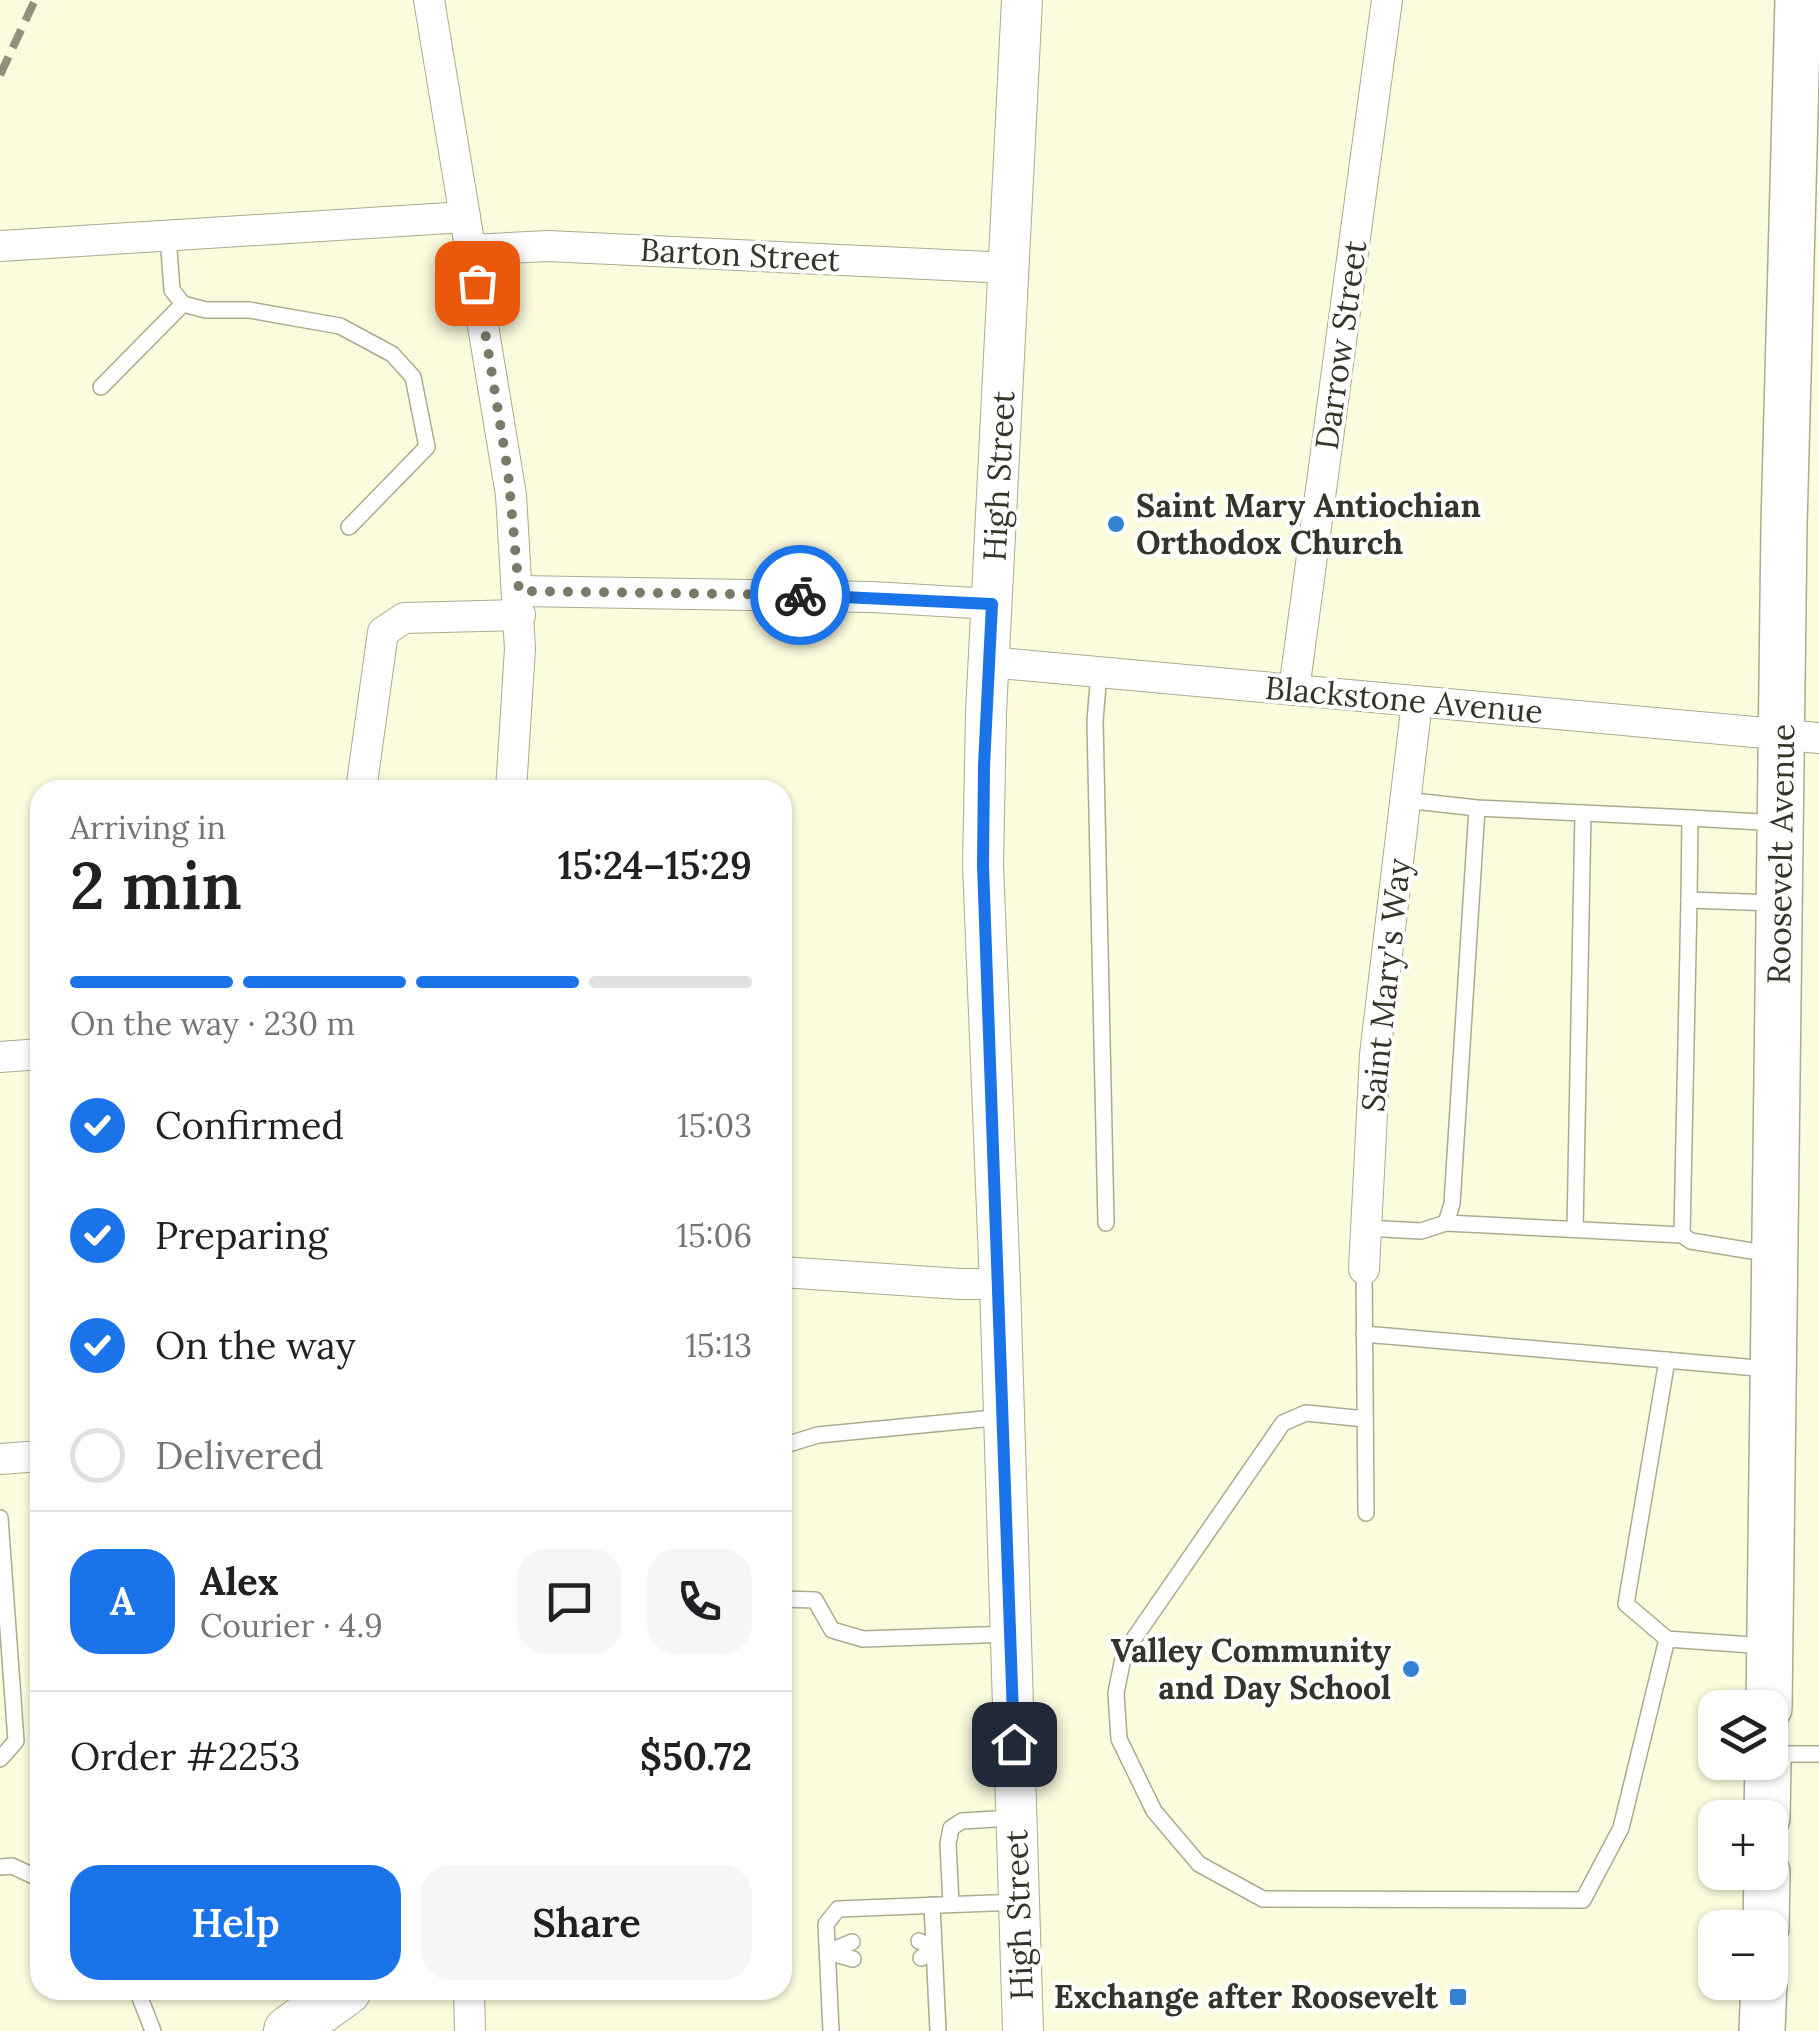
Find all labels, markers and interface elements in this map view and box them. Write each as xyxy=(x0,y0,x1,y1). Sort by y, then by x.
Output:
street label: Barton Street xyxy=(639,229,842,280)
street label: Darrow Street xyxy=(1306,237,1376,452)
pin xyxy=(435,241,520,326)
icon: bag xyxy=(450,256,505,311)
street label: High Street xyxy=(974,389,1023,562)
place label: Saint Mary Antiochian Orthodox Church xyxy=(1136,485,1481,563)
marker: Saint Mary Antiochian Orthodox Church xyxy=(1105,513,1127,535)
courier xyxy=(750,545,850,645)
icon: bike xyxy=(773,568,828,623)
street label: Blackstone Avenue xyxy=(1263,667,1545,732)
street label: Roosevelt Avenue xyxy=(1758,723,1803,985)
text: Arriving in xyxy=(70,807,226,848)
text: 15:24–15:29 xyxy=(558,841,752,889)
text: 2 min xyxy=(70,844,242,927)
street label: Saint Mary's Way xyxy=(1352,856,1419,1114)
text: On the way · 230 m xyxy=(70,1003,355,1044)
icon: check xyxy=(70,1098,125,1153)
text: Confirmed xyxy=(155,1101,344,1149)
text: 15:03 xyxy=(677,1105,752,1146)
icon: check xyxy=(70,1208,125,1263)
text: Preparing xyxy=(155,1211,328,1259)
text: 15:06 xyxy=(677,1215,752,1256)
icon: check xyxy=(70,1318,125,1373)
text: On the way xyxy=(155,1321,356,1369)
text: 15:13 xyxy=(685,1325,752,1366)
text: Delivered xyxy=(155,1431,324,1479)
button: chat xyxy=(517,1549,622,1654)
button: phone xyxy=(647,1549,752,1654)
text: Alex xyxy=(200,1557,279,1605)
text: A xyxy=(110,1577,135,1625)
text: Courier · 4.9 xyxy=(200,1605,383,1646)
place label: Valley Community and Day School xyxy=(1111,1630,1391,1708)
marker: Valley Community and Day School xyxy=(1400,1658,1422,1680)
map controls xyxy=(1698,1690,1788,2000)
button: layers xyxy=(1698,1690,1788,1780)
pin xyxy=(972,1702,1057,1787)
icon: home xyxy=(987,1717,1042,1772)
text: Order #2253 xyxy=(70,1732,300,1780)
text: $50.72 xyxy=(640,1732,752,1780)
button: + xyxy=(1698,1800,1788,1890)
street label: High Street xyxy=(995,1828,1042,2001)
button: Help xyxy=(70,1865,401,1980)
button: Share xyxy=(421,1865,752,1980)
button: − xyxy=(1698,1910,1788,2000)
place label: Exchange after Roosevelt xyxy=(1054,1976,1439,2017)
marker: Exchange after Roosevelt xyxy=(1447,1986,1469,2008)

